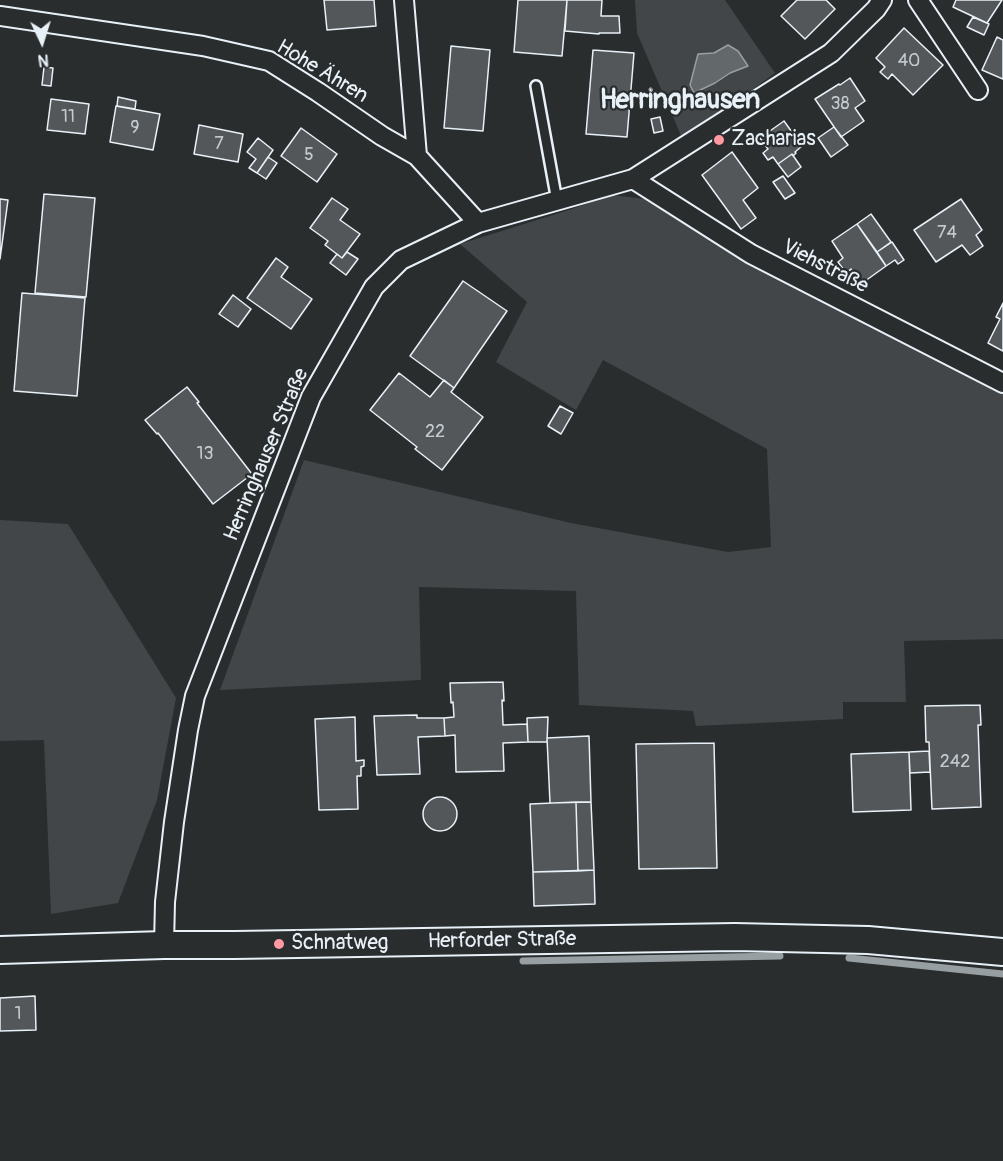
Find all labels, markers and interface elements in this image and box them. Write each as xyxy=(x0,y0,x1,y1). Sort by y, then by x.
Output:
north arrow xyxy=(12,12,72,72)
street label: Hohe Ähren xyxy=(272,35,372,109)
text: N xyxy=(37,50,49,70)
house number: 40 xyxy=(898,50,920,72)
district label: Herringhausen xyxy=(600,85,760,117)
house number: 38 xyxy=(830,93,850,115)
house number: 11 xyxy=(61,106,75,128)
house number: 9 xyxy=(130,117,140,139)
place label: Zacharias xyxy=(731,127,816,153)
house number: 7 xyxy=(214,133,224,155)
marker: Zacharias xyxy=(712,133,726,147)
house number: 5 xyxy=(304,144,314,166)
house number: 74 xyxy=(937,222,957,244)
street label: Viehstraße xyxy=(778,235,872,299)
street label: Herringhauser Straße xyxy=(219,365,315,545)
house number: 22 xyxy=(425,421,445,443)
house number: 13 xyxy=(196,443,214,465)
house number: 242 xyxy=(940,751,970,773)
street label: Herforder Straße xyxy=(427,927,577,955)
place label: Schnatweg xyxy=(291,931,388,957)
marker: Schnatweg xyxy=(272,937,286,951)
house number: 1 xyxy=(14,1003,22,1025)

